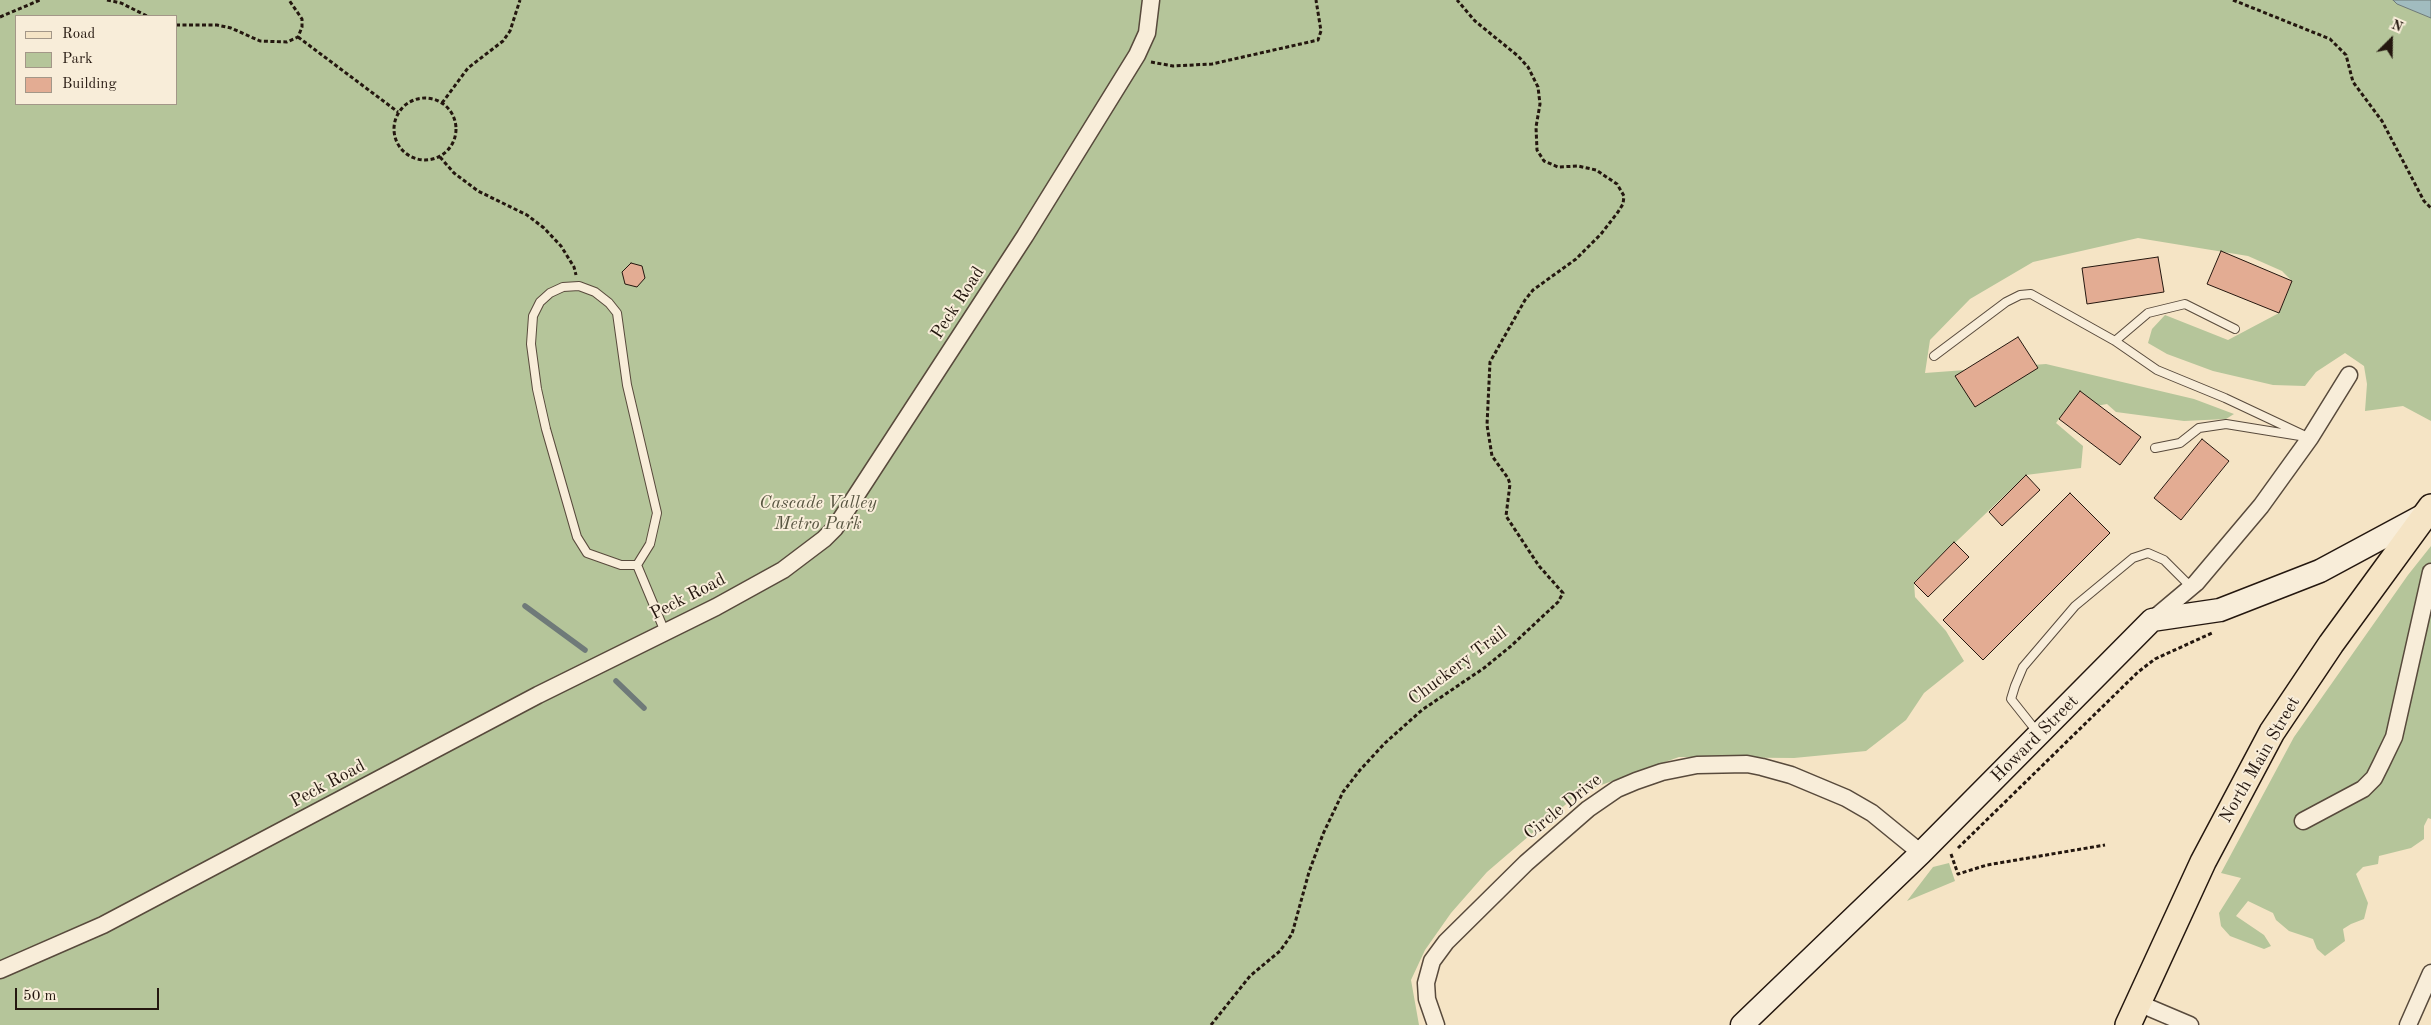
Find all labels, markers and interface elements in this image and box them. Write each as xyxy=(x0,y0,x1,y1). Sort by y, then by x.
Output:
legend xyxy=(15,15,178,105)
north arrow xyxy=(2366,15,2416,65)
text: N xyxy=(2389,18,2405,35)
text: Road xyxy=(62,27,95,42)
text: Park xyxy=(62,52,93,67)
text: Building xyxy=(62,77,117,92)
street label: Peck Road xyxy=(927,263,989,343)
park label: Cascade Valley Metro Park xyxy=(759,492,877,534)
street label: Peck Road xyxy=(647,569,729,625)
street label: Chuckery Trail xyxy=(1404,622,1512,710)
street label: Howard Street xyxy=(1987,691,2083,787)
street label: North Main Street xyxy=(2215,693,2305,827)
street label: Peck Road xyxy=(287,755,369,813)
street label: Circle Drive xyxy=(1520,769,1606,845)
scale bar xyxy=(18,978,161,1010)
text: 50 m xyxy=(23,989,57,1004)

